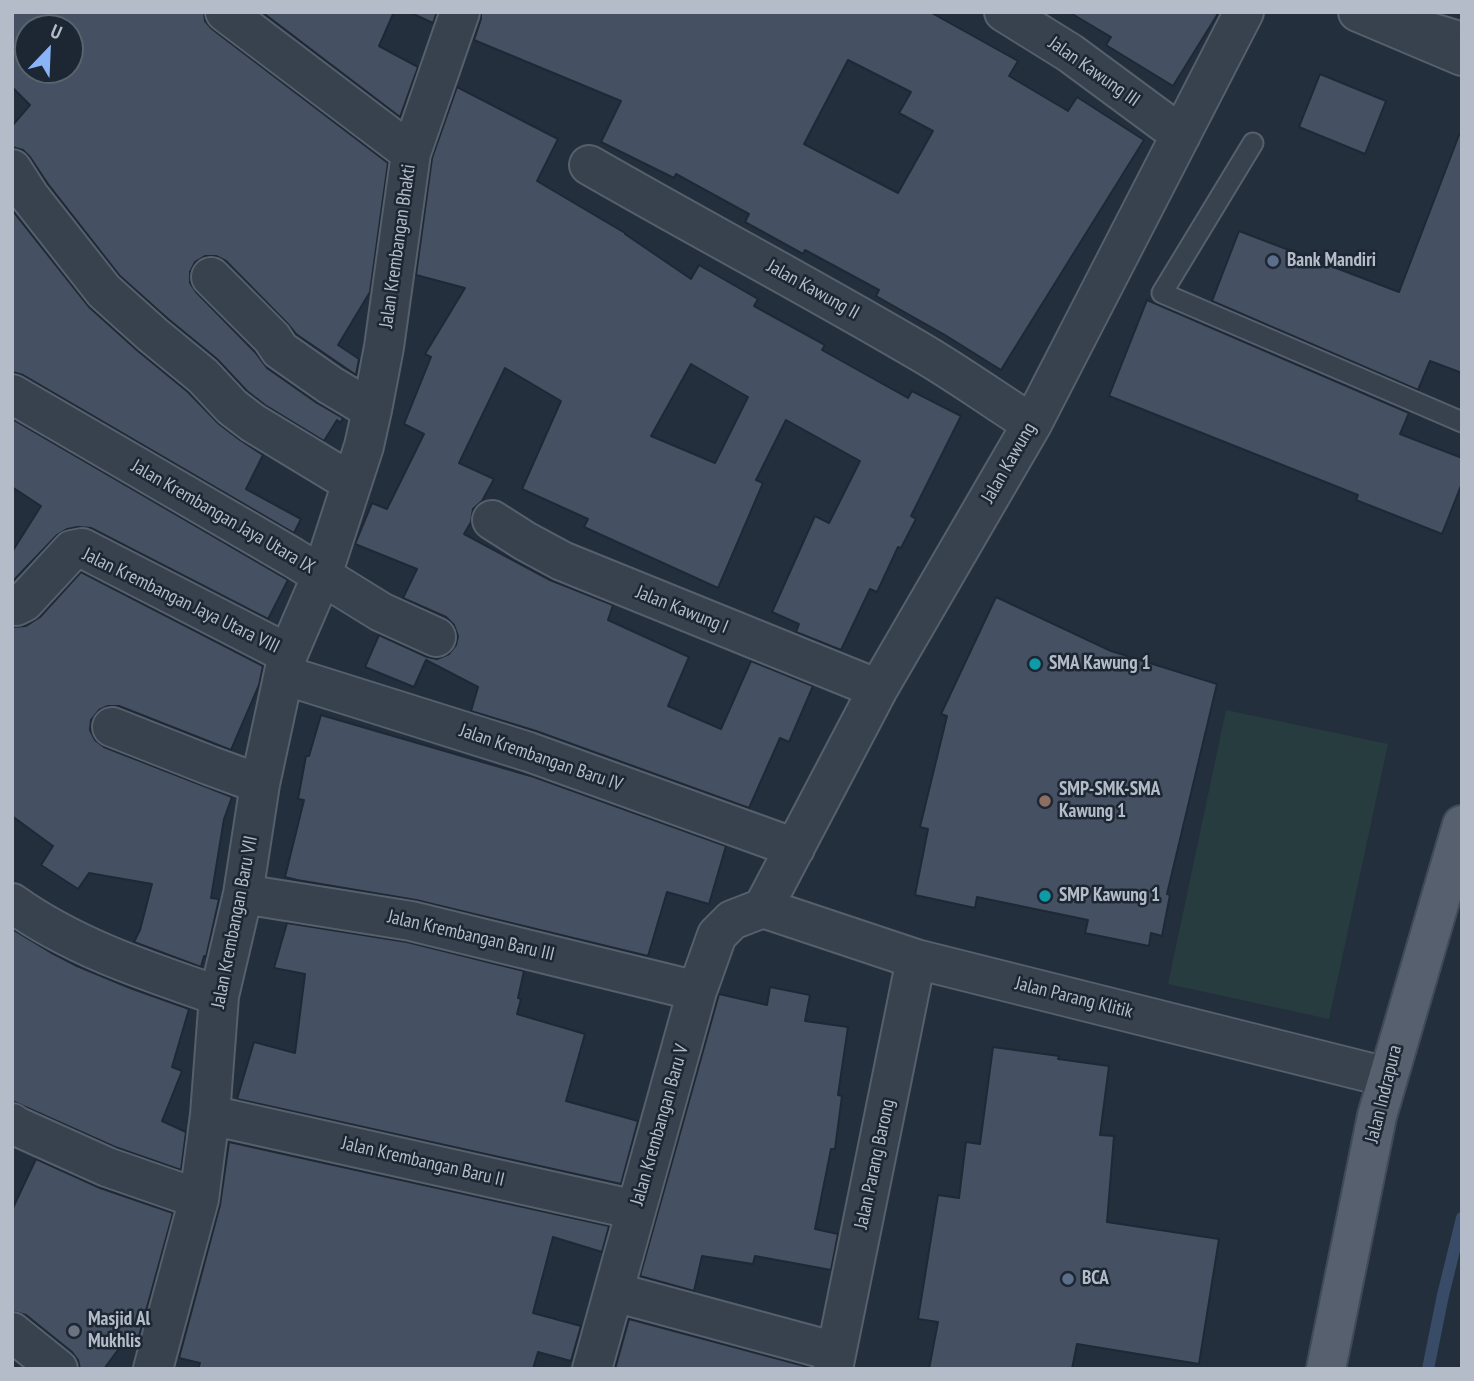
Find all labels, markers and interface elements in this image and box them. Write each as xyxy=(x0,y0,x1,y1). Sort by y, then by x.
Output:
north arrow xyxy=(14,14,84,84)
text: U xyxy=(47,19,66,44)
street label: Jalan Kawung III xyxy=(1044,32,1144,112)
street label: Jalan Krembangan Bhakti xyxy=(375,163,421,329)
place label: Bank Mandiri xyxy=(1287,250,1376,272)
marker: Bank Mandiri xyxy=(1265,253,1281,269)
street label: Jalan Kawung II xyxy=(763,255,863,325)
street label: Jalan Kawung xyxy=(977,419,1041,507)
street label: Jalan Krembangan Jaya Utara IX xyxy=(127,455,319,579)
street label: Jalan Krembangan Jaya Utara VIII xyxy=(79,543,283,659)
street label: Jalan Kawung I xyxy=(632,581,732,639)
place label: SMA Kawung 1 xyxy=(1049,653,1151,675)
marker: SMA Kawung 1 xyxy=(1027,656,1043,672)
street label: Jalan Krembangan Baru IV xyxy=(457,719,625,797)
place label: SMP-SMK-SMA Kawung 1 xyxy=(1059,779,1160,823)
marker: SMP-SMK-SMA Kawung 1 xyxy=(1037,793,1053,809)
street label: Jalan Krembangan Baru VII xyxy=(207,834,263,1010)
place label: SMP Kawung 1 xyxy=(1059,885,1160,907)
marker: SMP Kawung 1 xyxy=(1037,888,1053,904)
street label: Jalan Krembangan Baru III xyxy=(385,906,557,966)
street label: Jalan Parang Klitik xyxy=(1013,972,1135,1024)
street label: Jalan Krembangan Baru V xyxy=(626,1042,694,1208)
street label: Jalan Indrapura xyxy=(1361,1043,1407,1145)
street label: Jalan Parang Barong xyxy=(850,1097,900,1231)
street label: Jalan Krembangan Baru II xyxy=(339,1132,507,1192)
place label: BCA xyxy=(1082,1268,1109,1290)
marker: BCA xyxy=(1060,1271,1076,1287)
place label: Masjid Al Mukhlis xyxy=(88,1309,150,1353)
marker: Masjid Al Mukhlis xyxy=(66,1323,82,1339)

